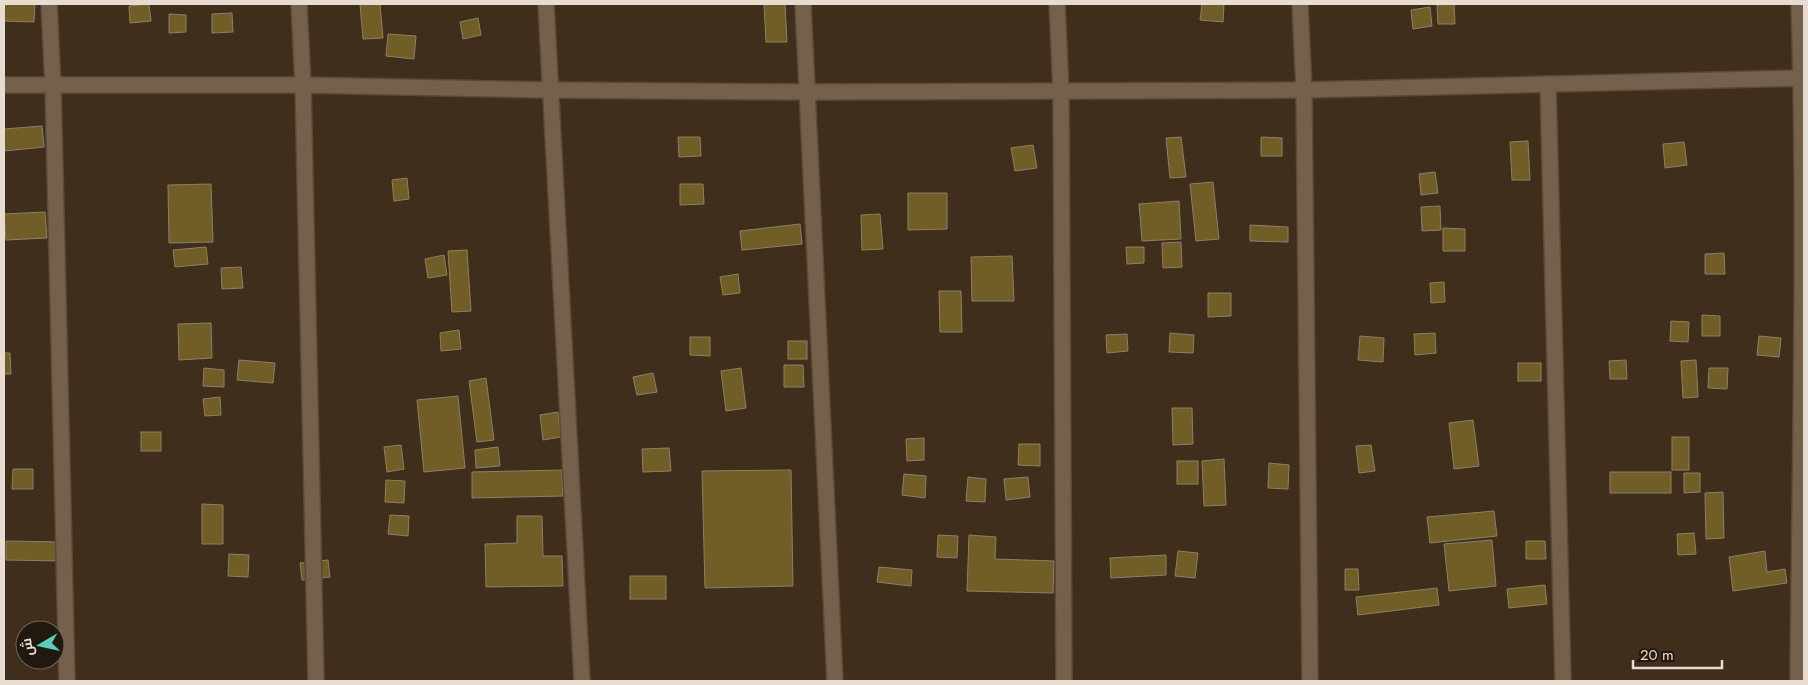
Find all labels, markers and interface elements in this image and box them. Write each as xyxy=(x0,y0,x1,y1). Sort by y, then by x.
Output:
north arrow xyxy=(15,620,65,670)
text: ش xyxy=(16,637,38,657)
scale bar xyxy=(1633,638,1722,670)
text: 20 m xyxy=(1640,644,1674,666)

